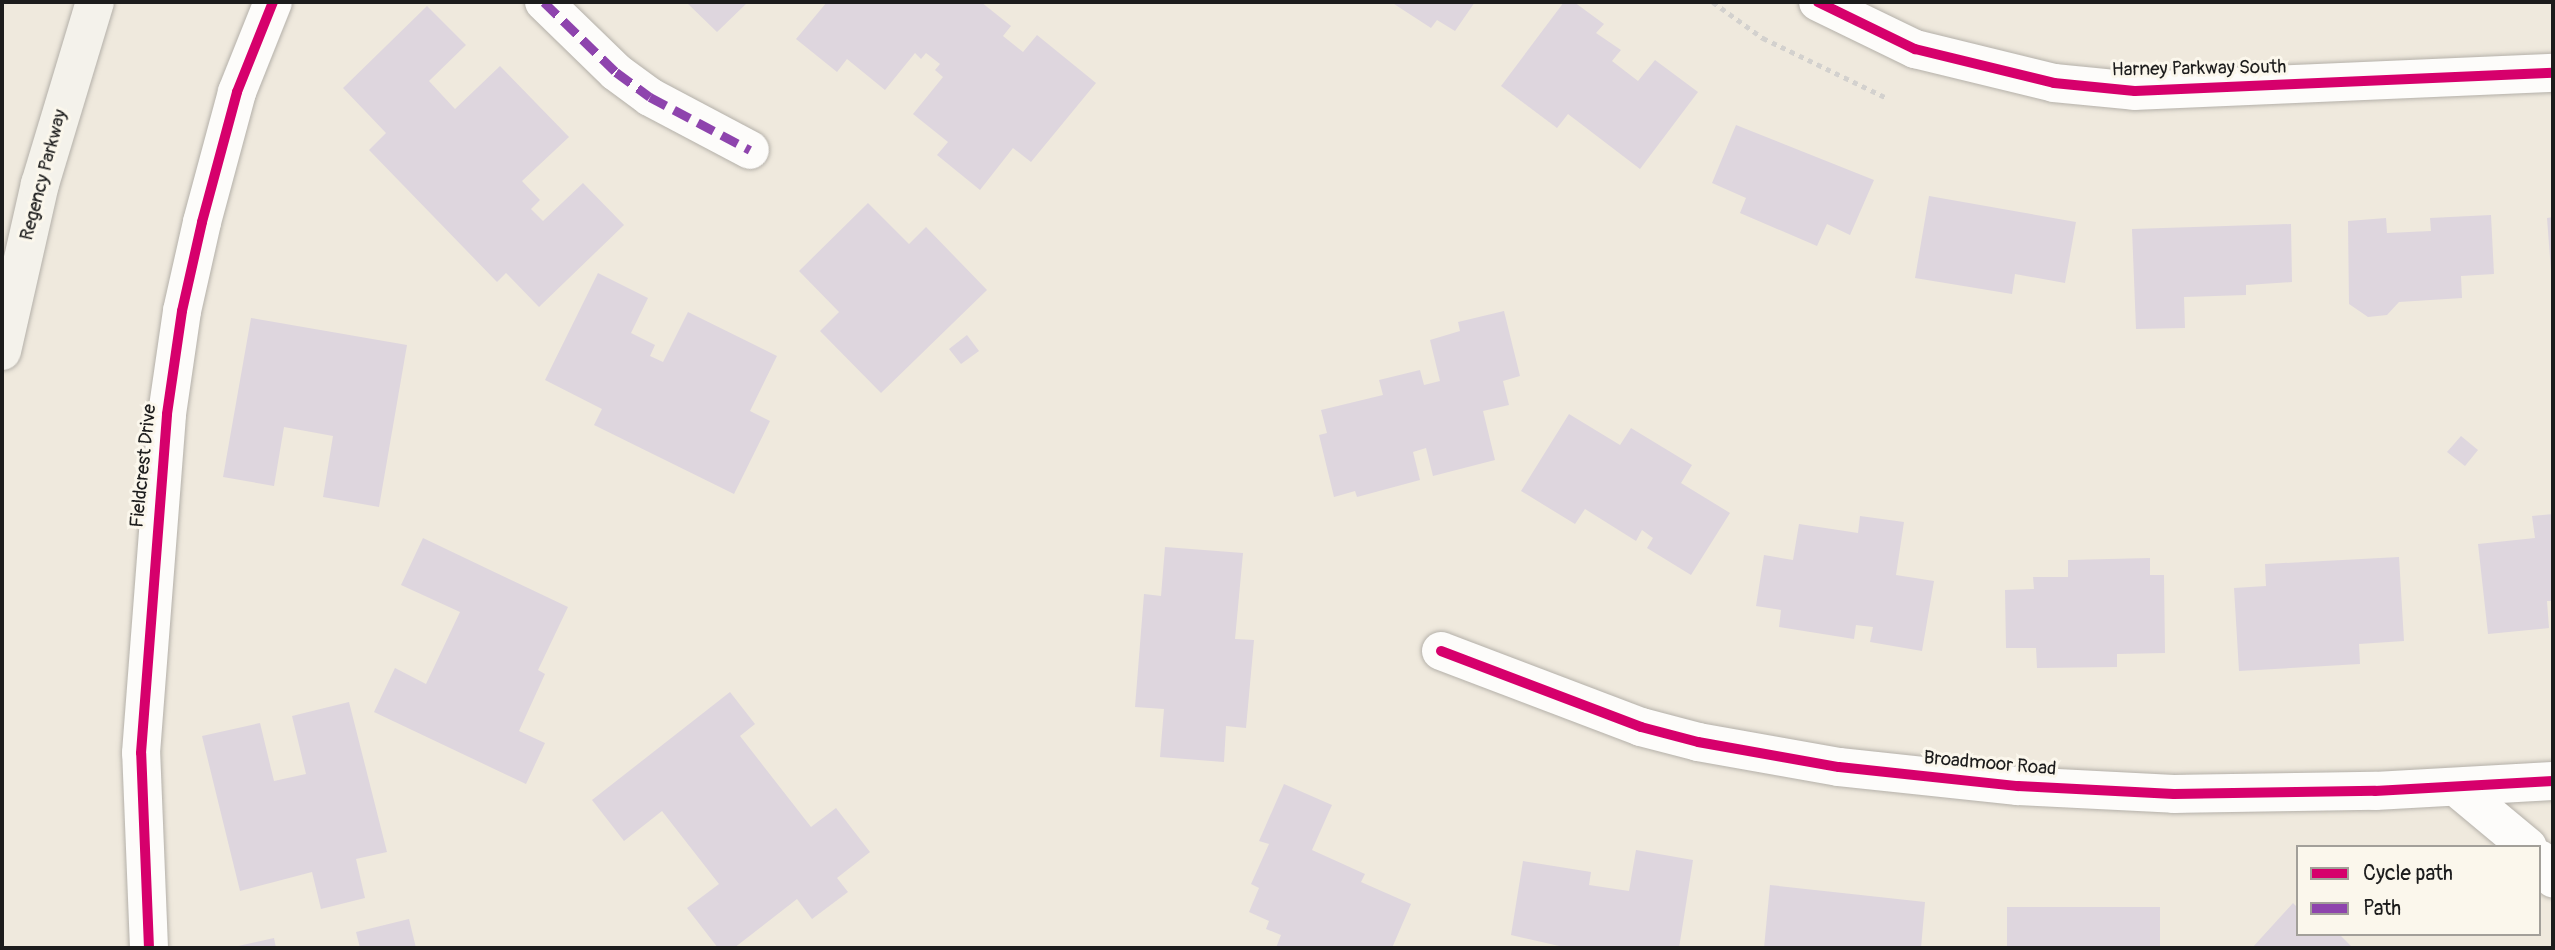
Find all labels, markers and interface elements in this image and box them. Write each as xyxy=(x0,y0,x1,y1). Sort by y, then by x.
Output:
street label: Harney Parkway South xyxy=(2112,56,2286,82)
street label: Regency Parkway xyxy=(16,107,72,243)
street label: Fieldcrest Drive xyxy=(126,403,162,529)
street label: Broadmoor Road xyxy=(1923,747,2057,781)
legend xyxy=(2296,845,2541,936)
text: Cycle path xyxy=(2363,860,2453,887)
text: Path xyxy=(2363,895,2401,922)

